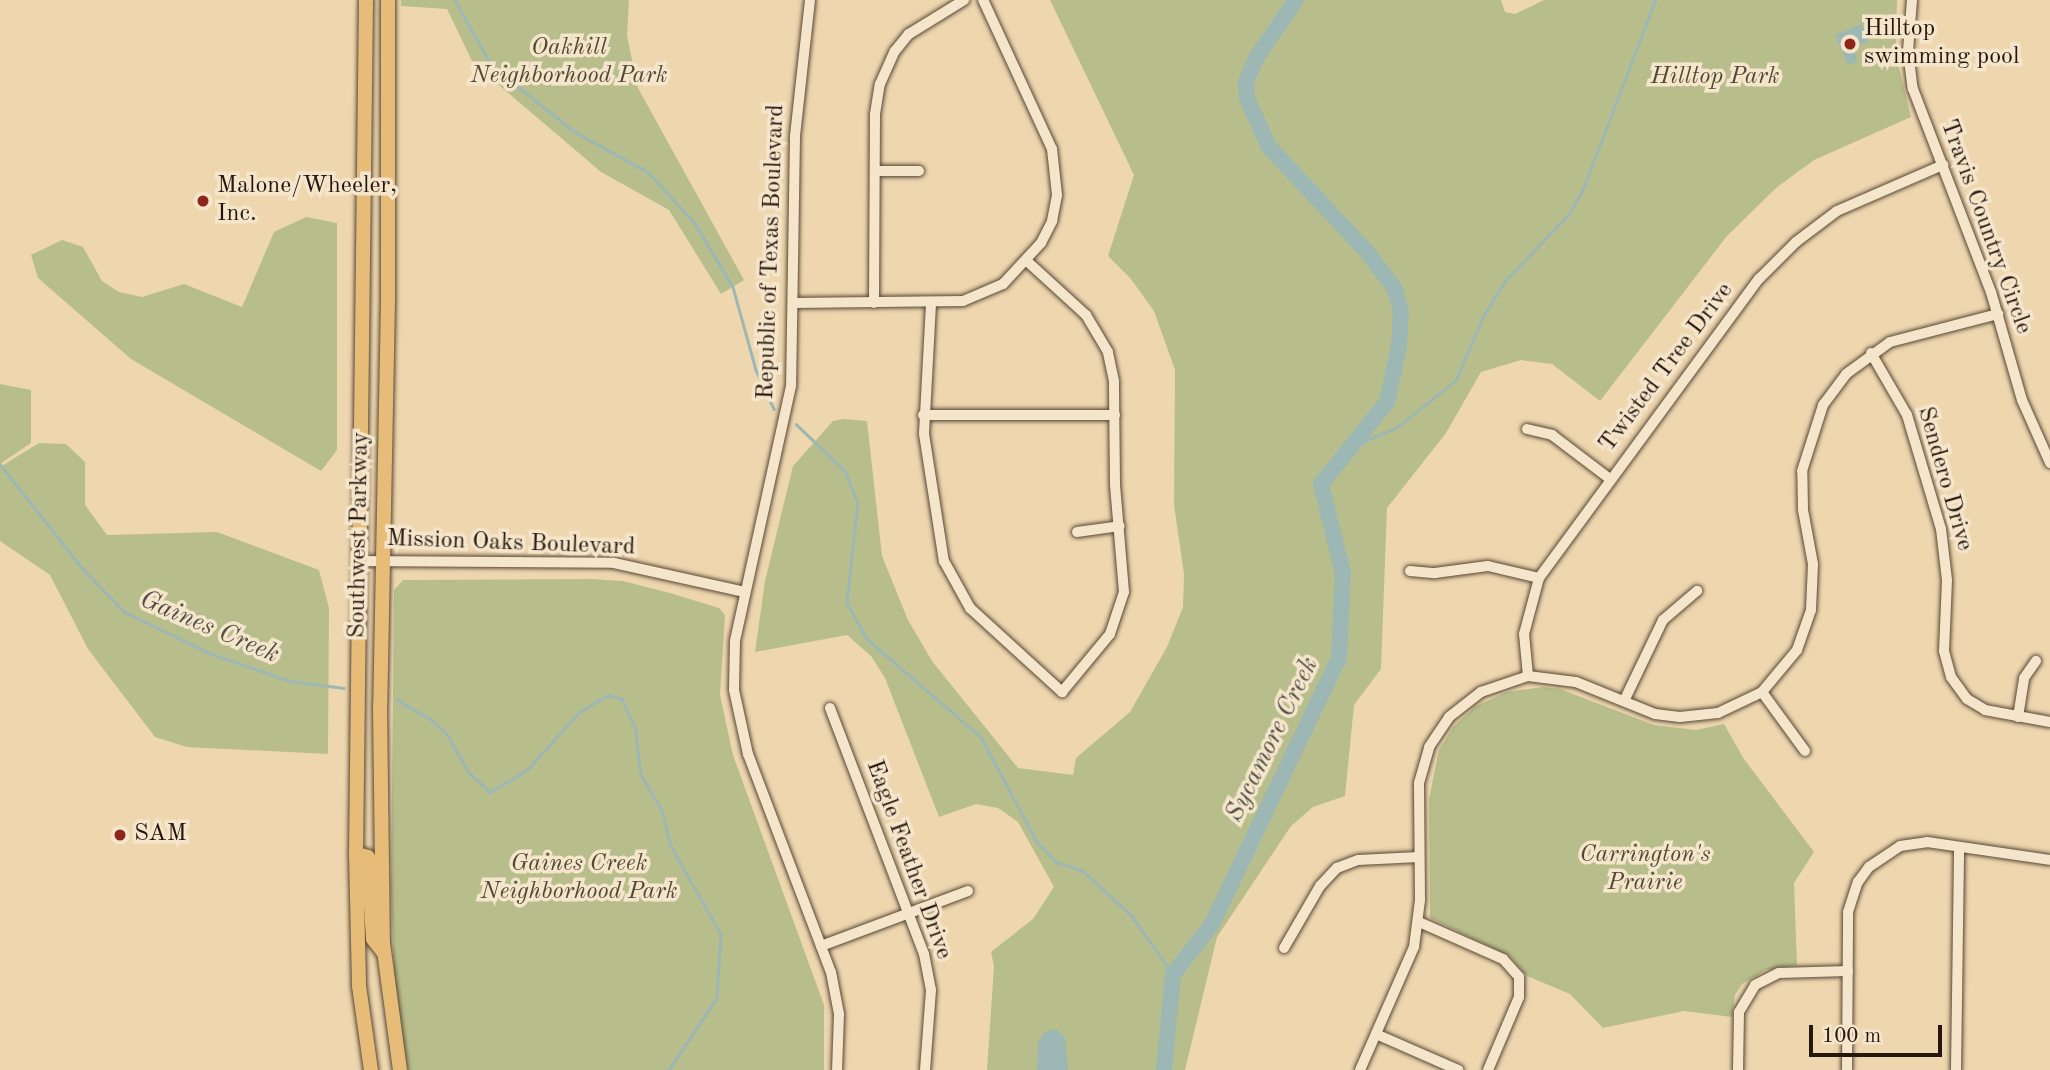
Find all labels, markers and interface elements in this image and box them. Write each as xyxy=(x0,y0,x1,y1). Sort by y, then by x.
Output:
place label: Hilltop swimming pool xyxy=(1864,16,2019,72)
park label: Oakhill Neighborhood Park xyxy=(470,35,668,91)
marker: Hilltop swimming pool xyxy=(1842,36,1858,52)
park label: Hilltop Park xyxy=(1650,64,1780,92)
street label: Republic of Texas Boulevard xyxy=(752,104,792,400)
street label: Travis Country Circle xyxy=(1933,116,2037,338)
place label: Malone/Wheeler, Inc. xyxy=(217,173,397,229)
marker: Malone/Wheeler, Inc. xyxy=(195,193,211,209)
street label: Twisted Tree Drive xyxy=(1594,278,1740,458)
street label: Sendero Drive xyxy=(1910,404,1978,554)
street label: Southwest Parkway xyxy=(344,431,376,639)
street label: Mission Oaks Boulevard xyxy=(386,525,636,563)
water label: Gaines Creek xyxy=(135,585,283,671)
water label: Sycamore Creek xyxy=(1220,653,1326,827)
street label: Eagle Feather Drive xyxy=(859,757,957,963)
place label: SAM xyxy=(134,821,187,849)
marker: SAM xyxy=(112,827,128,843)
park label: Carrington's Prairie xyxy=(1579,842,1711,898)
park label: Gaines Creek Neighborhood Park xyxy=(480,851,678,907)
scale bar xyxy=(1812,1010,1945,1054)
text: 100 m xyxy=(1822,1026,1881,1047)

